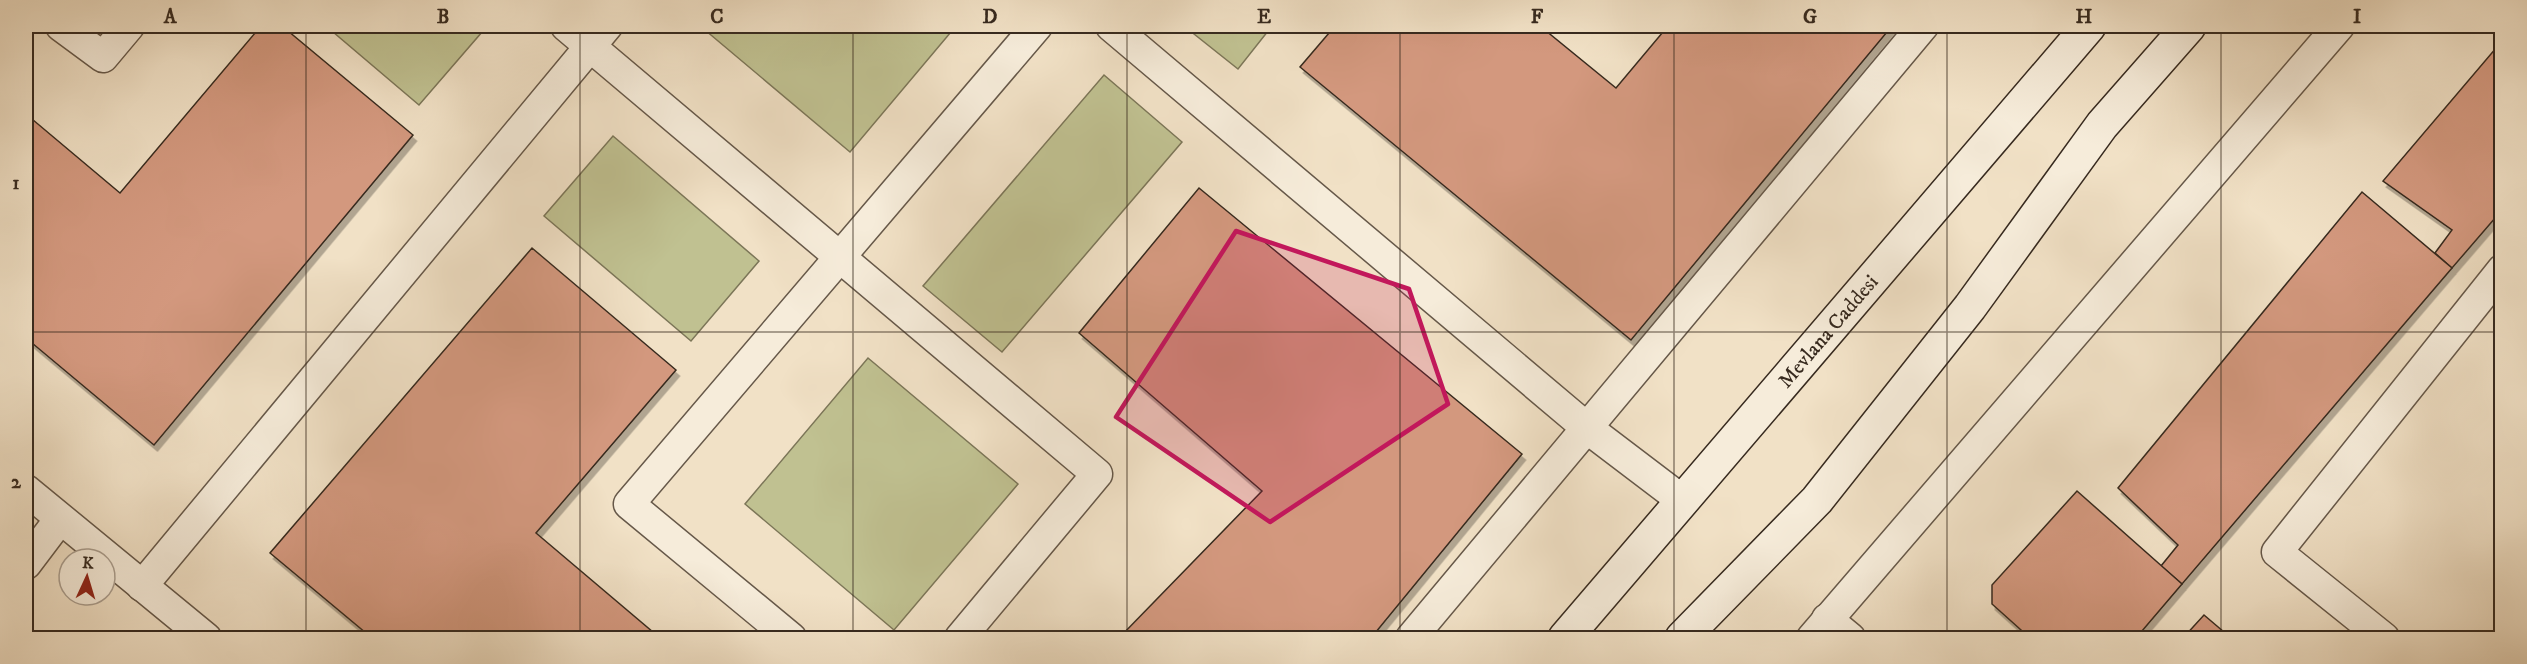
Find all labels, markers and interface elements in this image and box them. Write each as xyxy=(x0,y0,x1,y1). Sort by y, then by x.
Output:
text: A xyxy=(163,5,178,30)
text: B xyxy=(437,5,449,30)
text: C xyxy=(710,5,724,30)
text: D xyxy=(983,5,998,30)
text: E xyxy=(1257,5,1271,30)
text: F xyxy=(1531,5,1544,30)
text: G xyxy=(1803,5,1817,30)
text: H xyxy=(2076,5,2093,30)
text: I xyxy=(2353,5,2361,30)
text: 1 xyxy=(12,171,20,196)
street label: Mevlana Caddesi xyxy=(1773,270,1884,394)
text: 2 xyxy=(11,470,22,495)
north arrow xyxy=(57,547,117,607)
text: K xyxy=(82,553,95,573)

